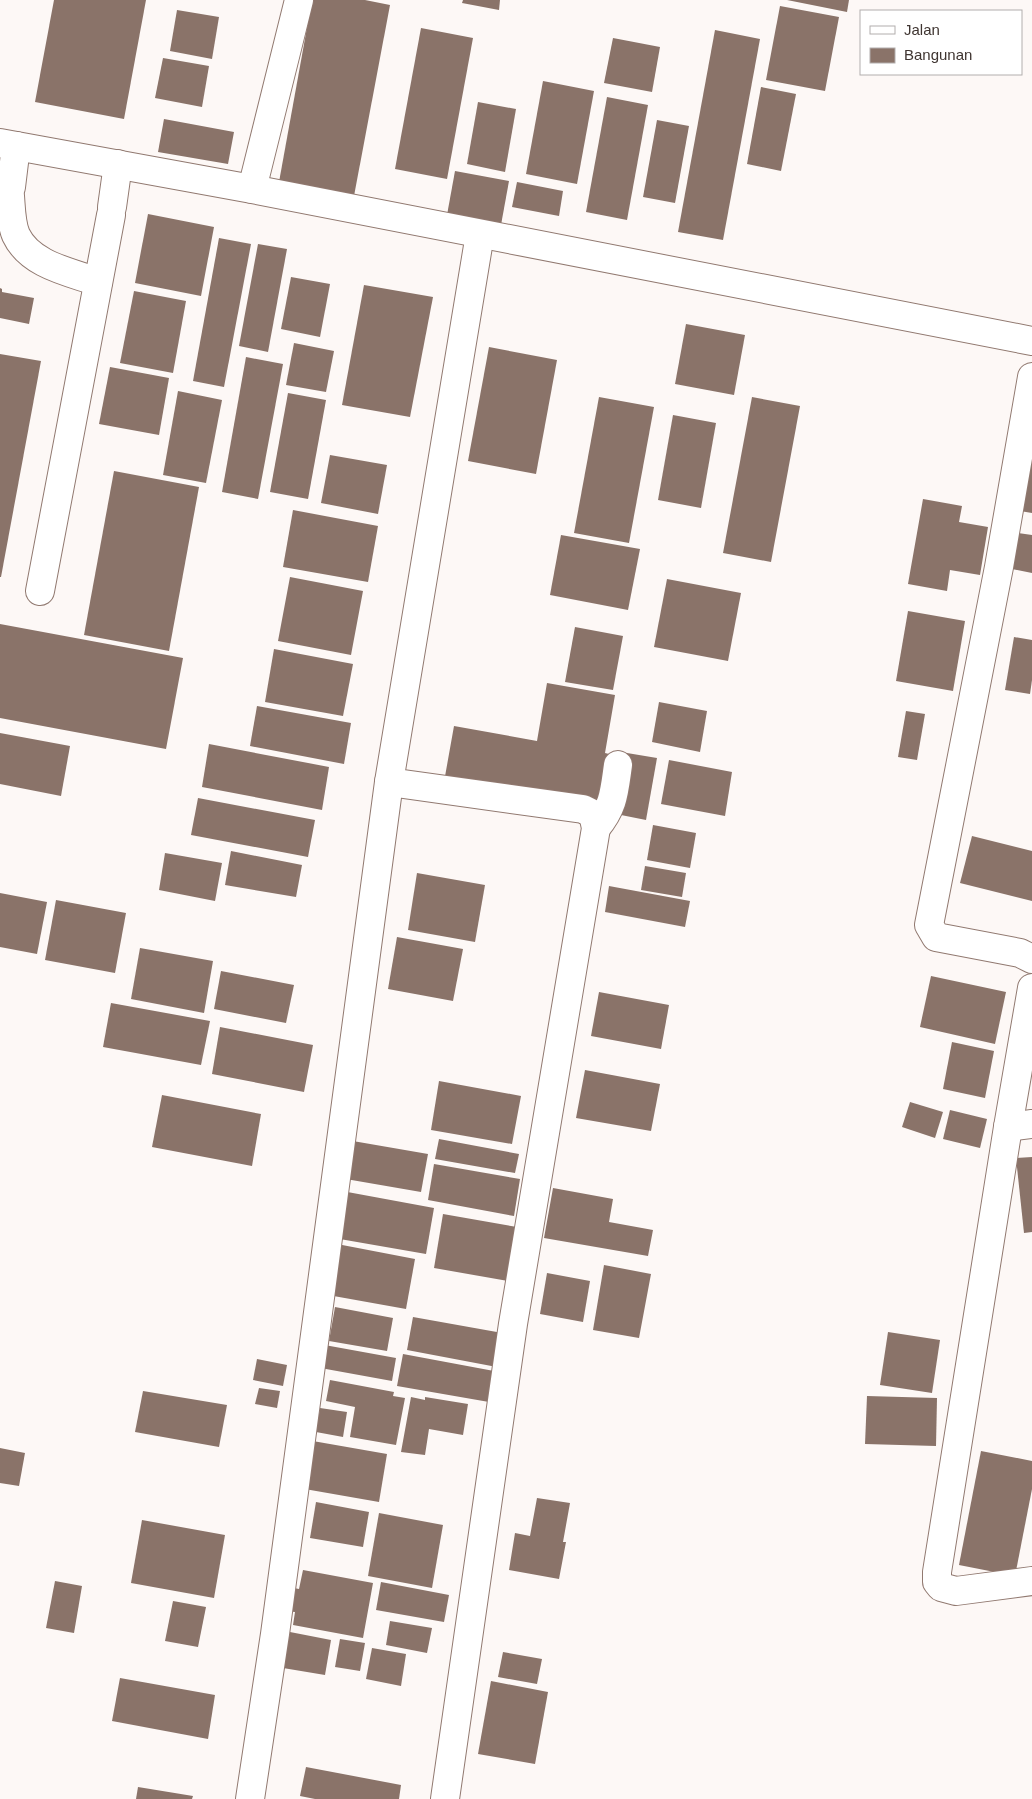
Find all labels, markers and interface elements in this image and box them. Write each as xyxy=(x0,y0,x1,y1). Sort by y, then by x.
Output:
legend xyxy=(860,10,1022,75)
text: Jalan xyxy=(904,21,940,38)
text: Bangunan xyxy=(904,46,972,63)

